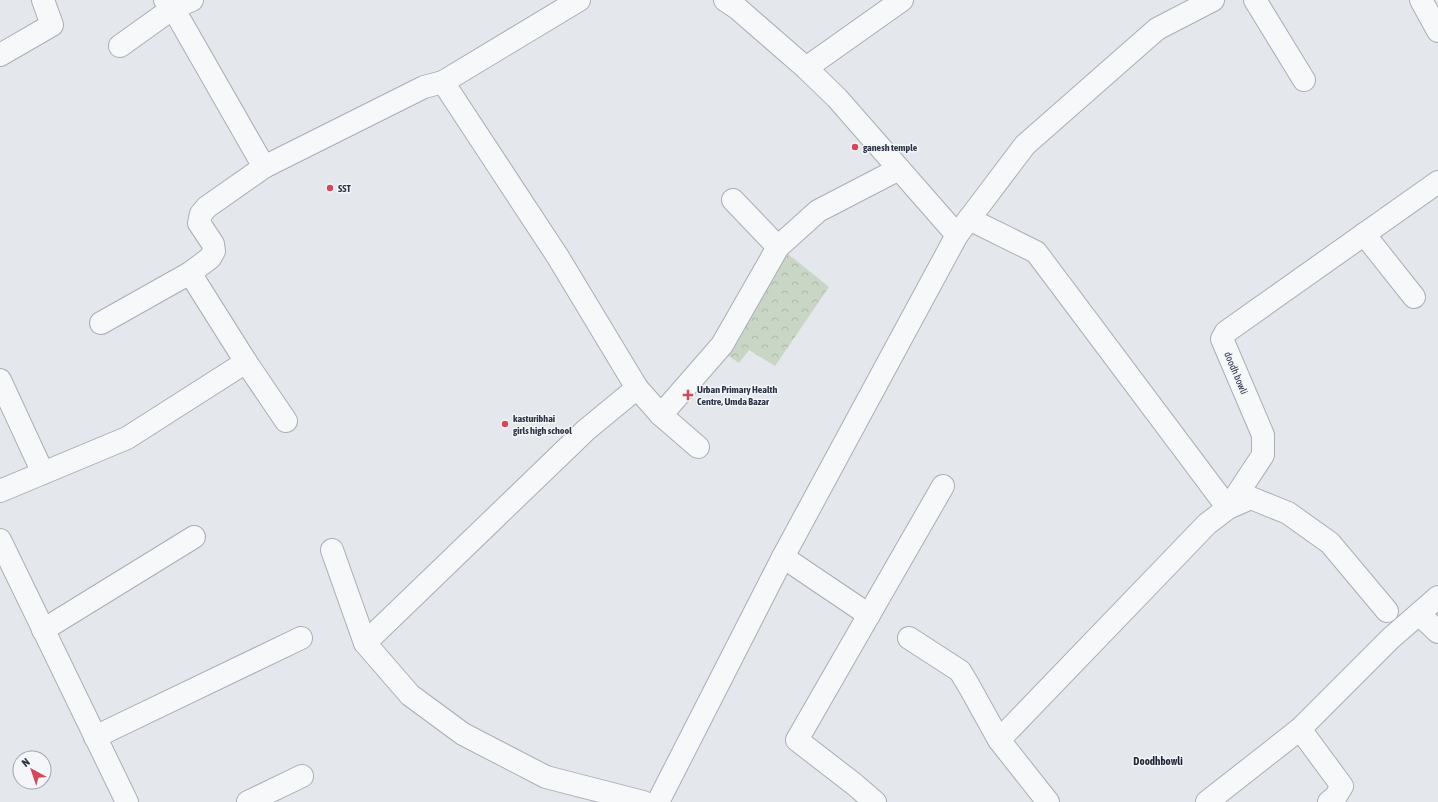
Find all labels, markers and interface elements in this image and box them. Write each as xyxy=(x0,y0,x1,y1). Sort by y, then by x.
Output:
marker: ganesh temple xyxy=(850,142,860,152)
place label: ganesh temple xyxy=(863,142,918,153)
marker: SST xyxy=(325,183,335,193)
place label: SST xyxy=(338,183,351,194)
street label: doodh bowli xyxy=(1222,350,1250,396)
place label: Urban Primary Health Centre, Umda Bazar xyxy=(697,384,777,407)
marker: Urban Primary Health Centre, Umda Bazar xyxy=(682,389,694,401)
place label: kasturibhai girls high school xyxy=(513,413,572,436)
marker: kasturibhai girls high school xyxy=(500,419,510,429)
north arrow xyxy=(12,750,52,790)
district label: Doodhbowli xyxy=(1133,755,1183,767)
text: N xyxy=(19,756,32,769)

